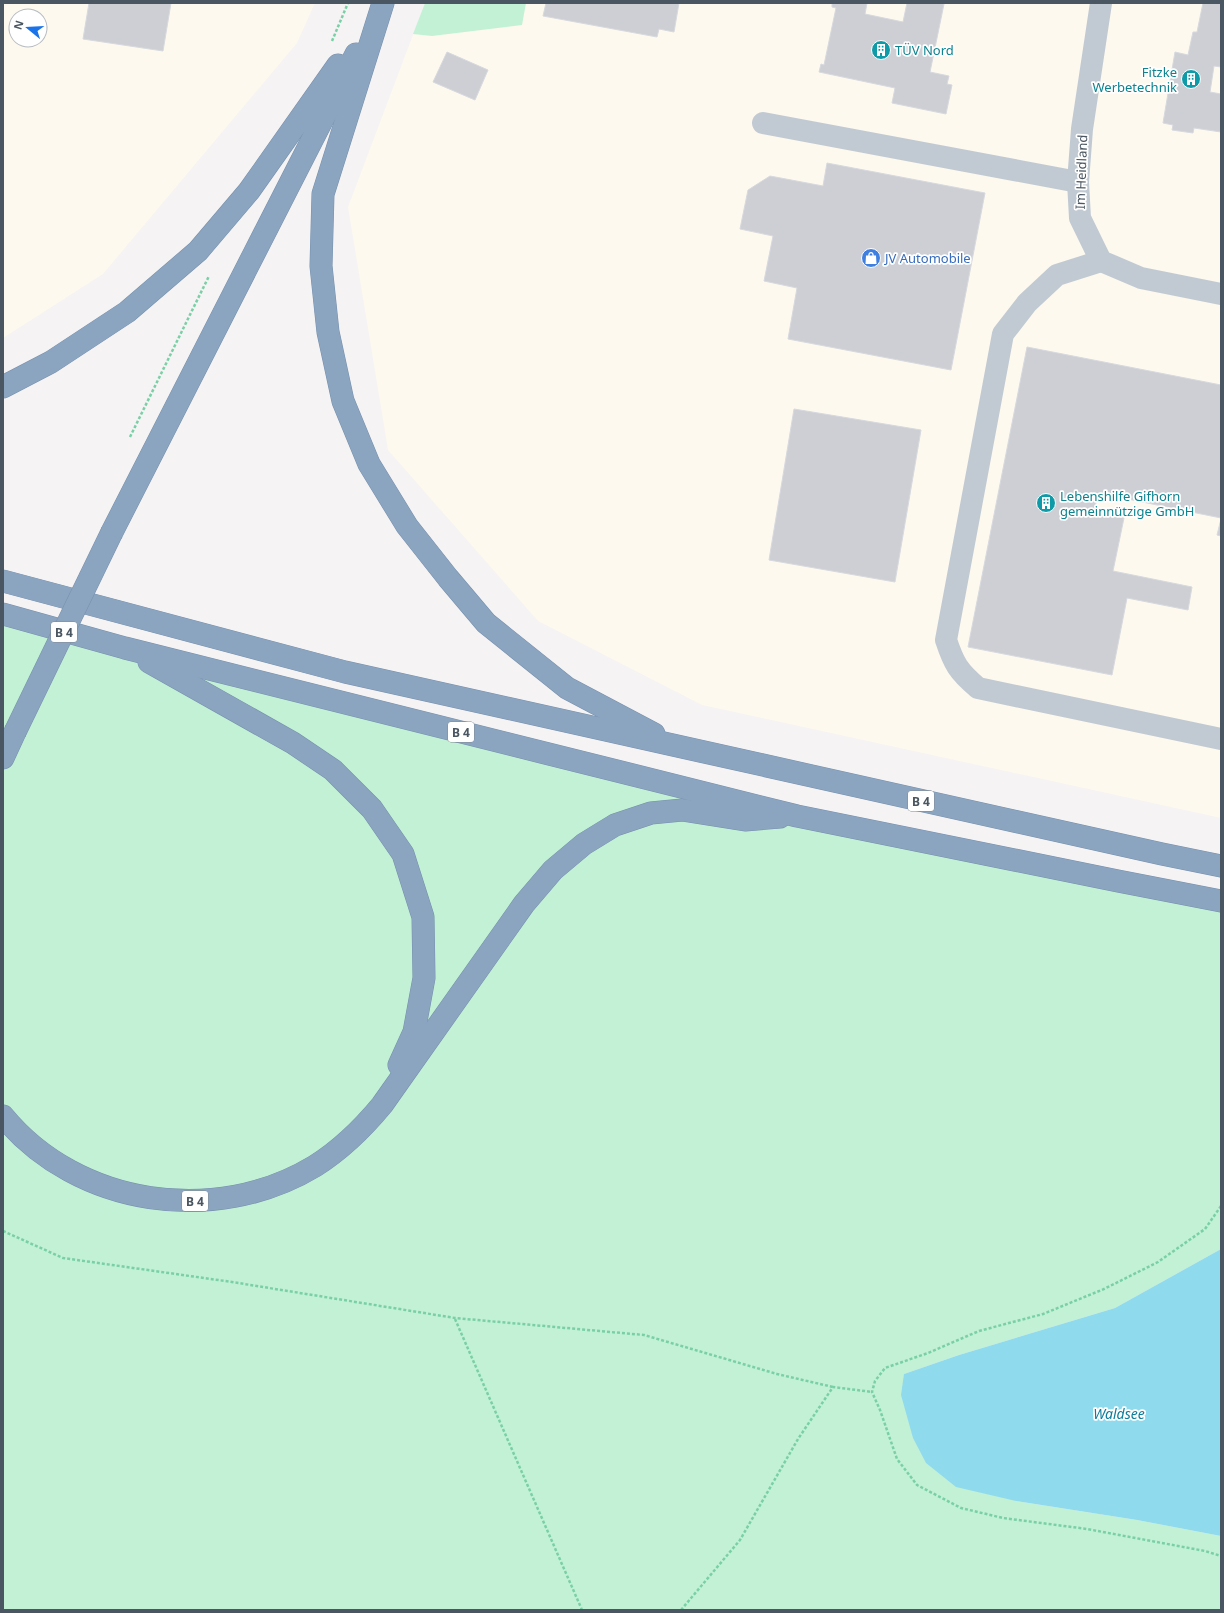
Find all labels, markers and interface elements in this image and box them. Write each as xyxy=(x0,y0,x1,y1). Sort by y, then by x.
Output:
north arrow xyxy=(8,8,48,48)
text: N xyxy=(9,18,27,31)
building icon: TÜV Nord xyxy=(870,39,892,61)
place label: TÜV Nord xyxy=(895,41,954,59)
place label: Fitzke Werbetechnik xyxy=(1093,63,1177,96)
building icon: Fitzke Werbetechnik xyxy=(1180,68,1202,90)
street label: Im Heidland xyxy=(1071,134,1091,210)
shop icon: JV Automobile xyxy=(860,247,882,269)
place label: JV Automobile xyxy=(883,249,971,267)
place label: Lebenshilfe Gifhorn gemeinnützige GmbH xyxy=(1060,487,1194,520)
building icon: Lebenshilfe Gifhorn gemeinnützige GmbH xyxy=(1035,492,1057,514)
road number: B 4 xyxy=(51,622,77,642)
road number: B 4 xyxy=(448,722,474,742)
road number: B 4 xyxy=(908,791,934,811)
road number: B 4 xyxy=(182,1191,208,1211)
water label: Waldsee xyxy=(1093,1404,1145,1423)

